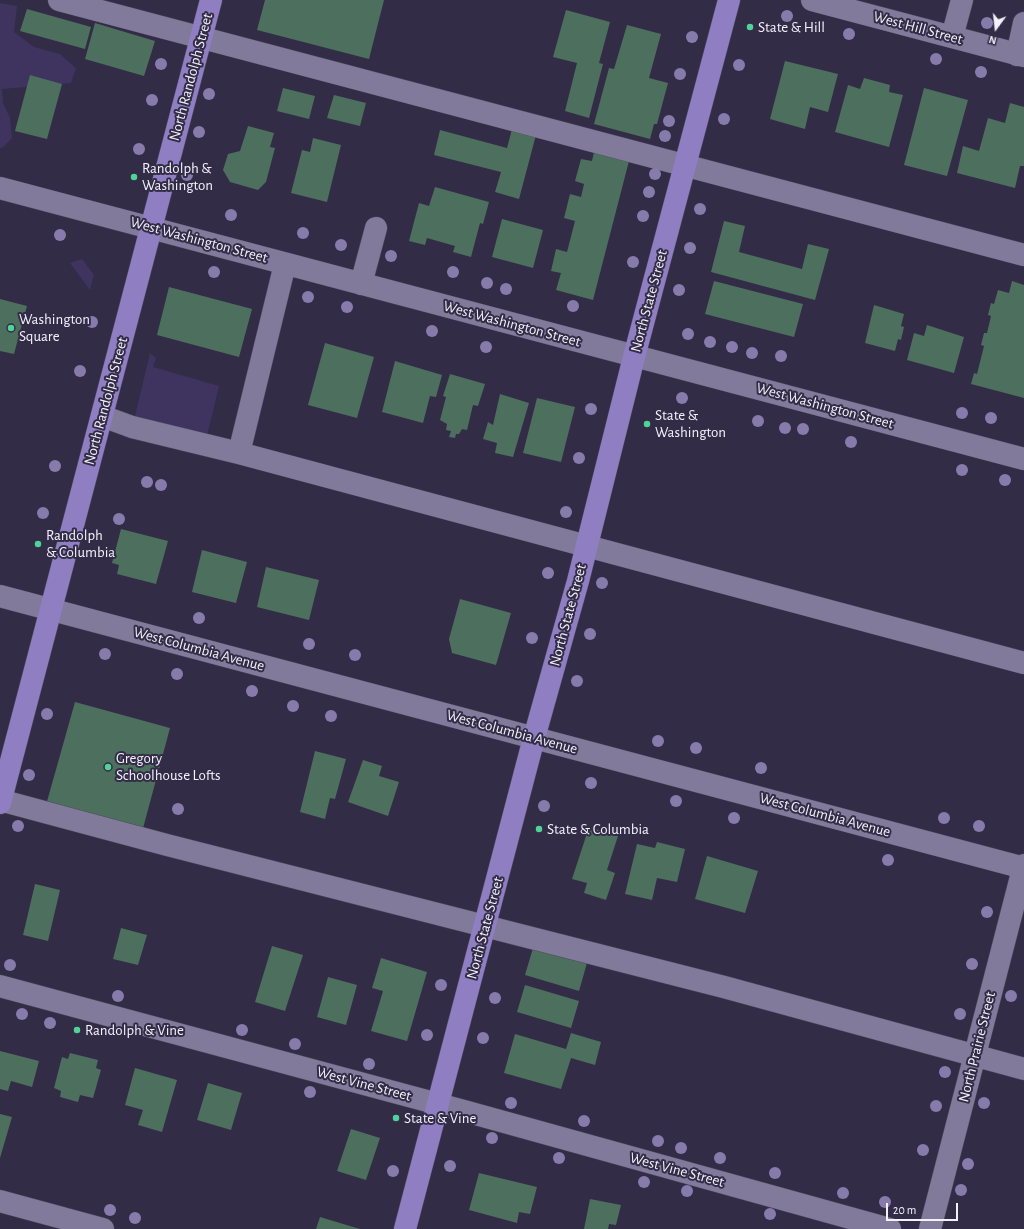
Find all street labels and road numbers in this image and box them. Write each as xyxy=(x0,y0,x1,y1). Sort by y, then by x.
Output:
street label: West Hill Street xyxy=(871,7,965,49)
street label: North Randolph Street xyxy=(165,11,217,143)
street label: West Washington Street xyxy=(128,213,270,267)
street label: North State Street xyxy=(627,248,671,354)
street label: West Washington Street xyxy=(441,297,583,351)
street label: North Randolph Street xyxy=(80,335,132,467)
street label: West Washington Street xyxy=(754,379,896,433)
street label: North State Street xyxy=(546,562,590,668)
street label: West Columbia Avenue xyxy=(131,623,267,675)
street label: West Columbia Avenue xyxy=(444,706,580,758)
street label: West Columbia Avenue xyxy=(757,789,893,841)
street label: North State Street xyxy=(463,875,507,981)
street label: North Prairie Street xyxy=(955,990,999,1104)
street label: West Vine Street xyxy=(315,1063,413,1105)
street label: West Vine Street xyxy=(628,1149,726,1191)

